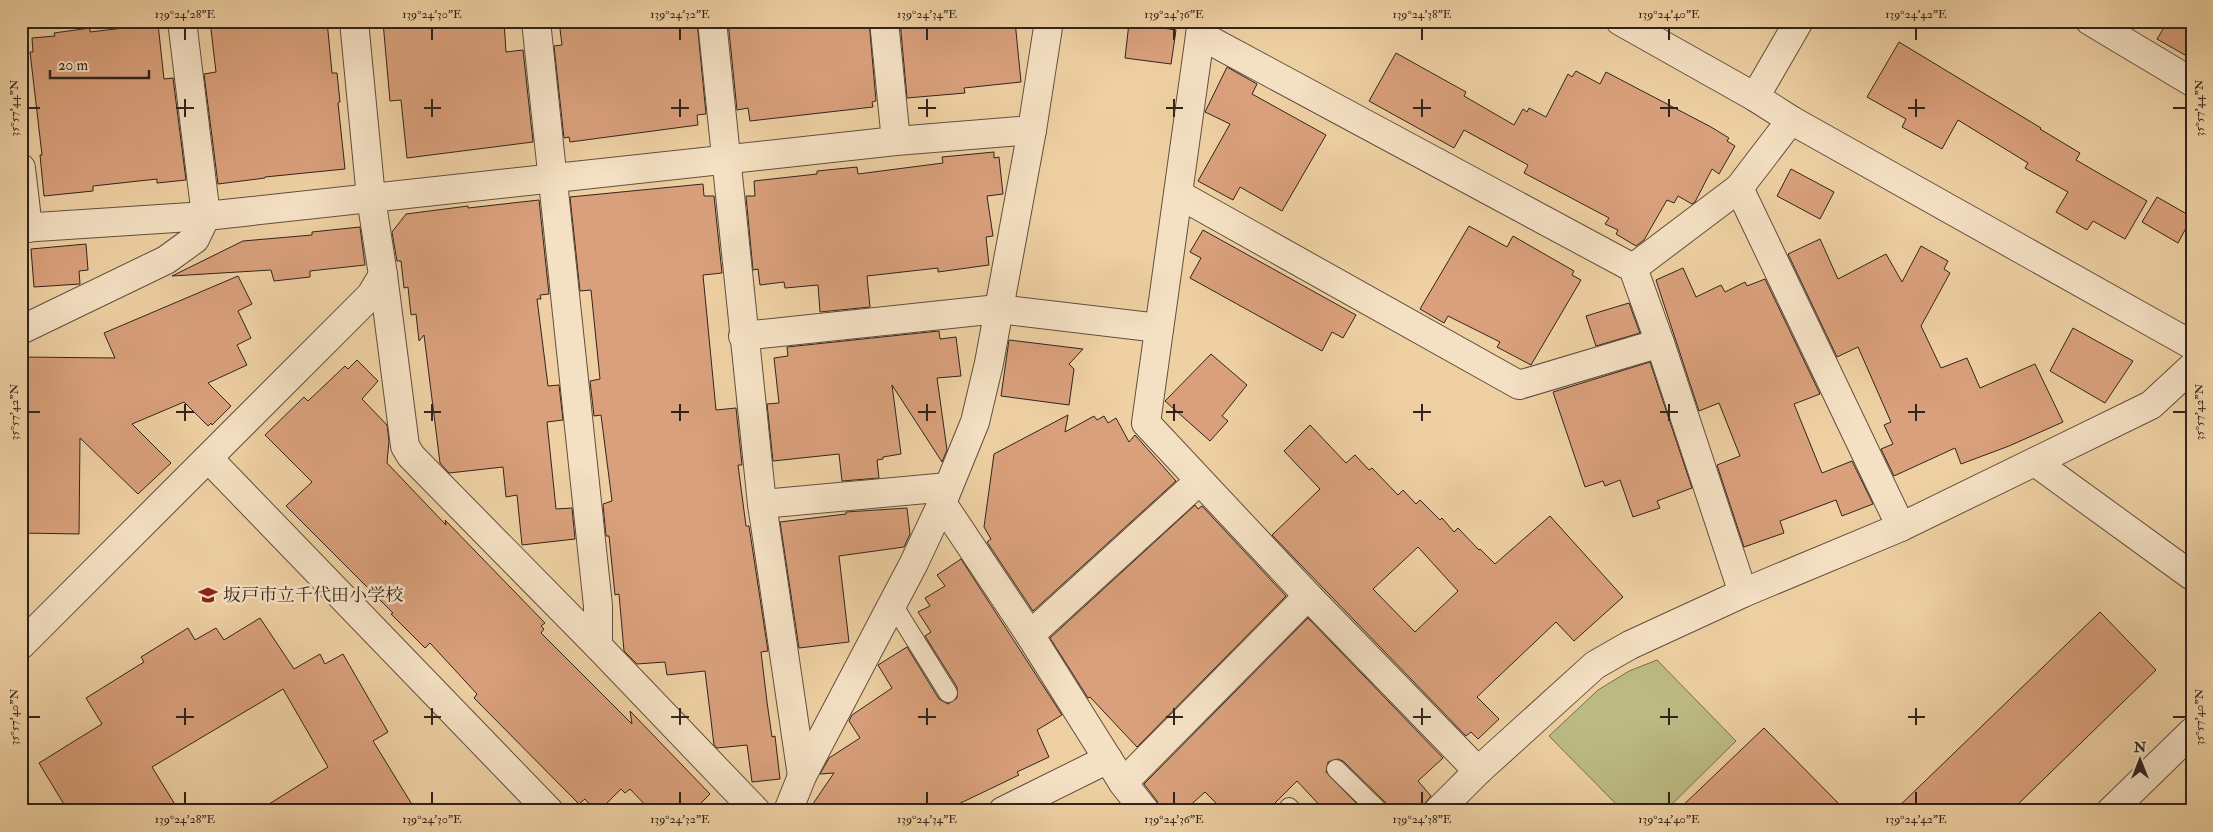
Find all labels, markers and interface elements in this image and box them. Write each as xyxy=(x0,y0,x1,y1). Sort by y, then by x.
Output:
text: 139°24'28"E xyxy=(155,7,216,22)
text: 139°24'30"E xyxy=(402,7,462,22)
text: 139°24'32"E xyxy=(650,7,710,22)
text: 139°24'34"E xyxy=(897,7,957,22)
text: 139°24'36"E xyxy=(1144,7,1204,22)
text: 139°24'38"E xyxy=(1392,7,1452,22)
text: 139°24'40"E xyxy=(1638,7,1700,22)
text: 139°24'42"E xyxy=(1885,7,1947,22)
scale bar xyxy=(50,48,149,80)
text: 20 m xyxy=(58,56,88,75)
text: 35°57'44"N xyxy=(7,79,22,136)
text: 35°57'44"N xyxy=(2192,79,2207,136)
text: 35°57'42"N xyxy=(7,383,22,440)
text: 35°57'42"N xyxy=(2192,383,2207,440)
school or university icon: 坂戸市立千代田小学校 xyxy=(197,584,219,606)
place label: 坂戸市立千代田小学校 xyxy=(223,584,403,607)
text: 35°57'40"N xyxy=(7,688,22,745)
text: 35°57'40"N xyxy=(2192,688,2207,745)
north arrow xyxy=(2116,734,2166,784)
text: N xyxy=(2133,739,2147,756)
text: 139°24'28"E xyxy=(155,812,216,827)
text: 139°24'30"E xyxy=(402,812,462,827)
text: 139°24'32"E xyxy=(650,812,710,827)
text: 139°24'34"E xyxy=(897,812,957,827)
text: 139°24'36"E xyxy=(1144,812,1204,827)
text: 139°24'38"E xyxy=(1392,812,1452,827)
text: 139°24'40"E xyxy=(1638,812,1700,827)
text: 139°24'42"E xyxy=(1885,812,1947,827)

